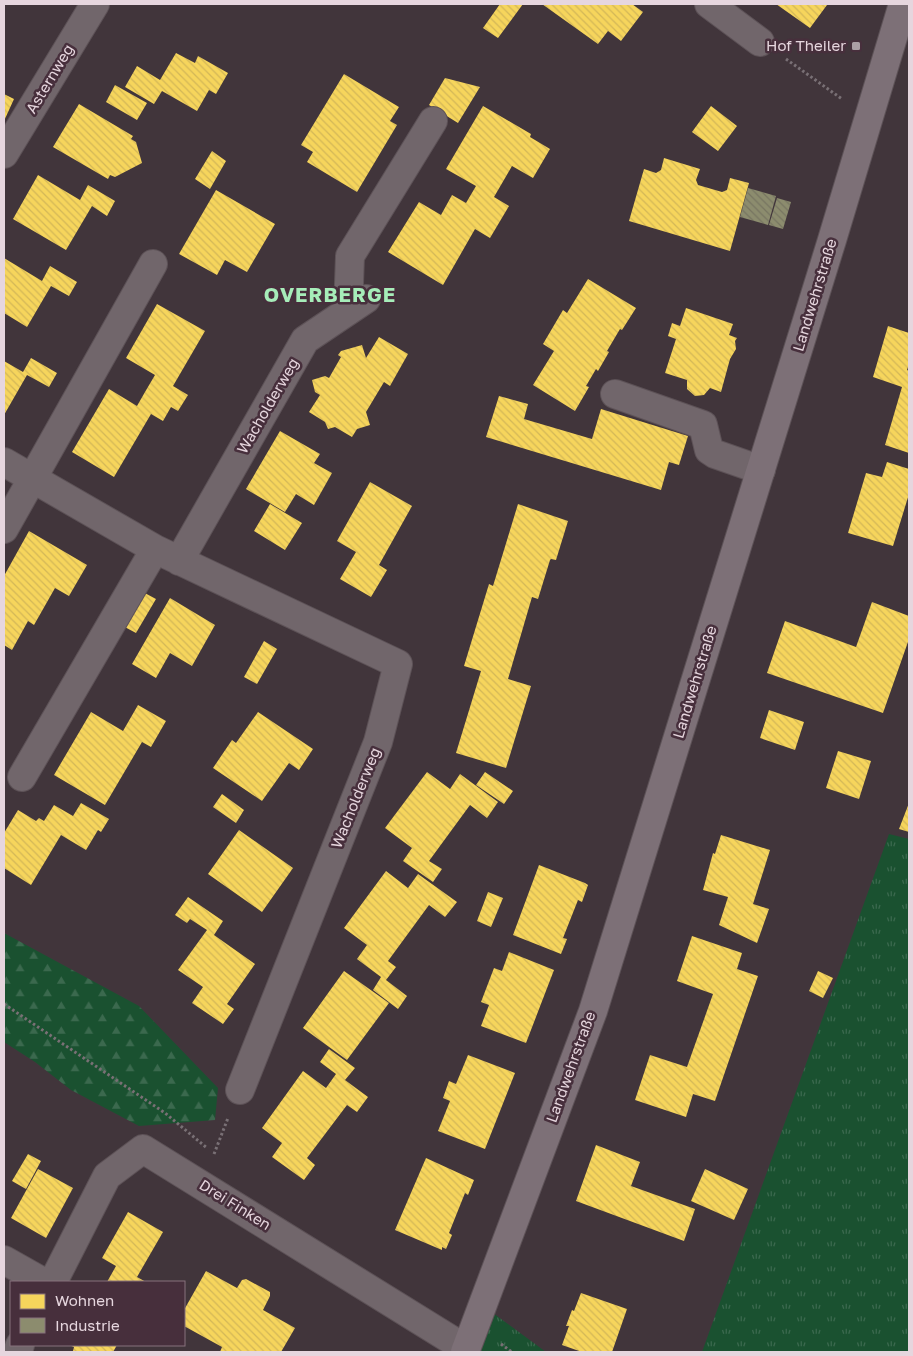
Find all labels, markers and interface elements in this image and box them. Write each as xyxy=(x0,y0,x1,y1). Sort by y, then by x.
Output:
place label: Hof Theiler xyxy=(766,36,846,54)
marker: Hof Theiler xyxy=(850,40,862,52)
street label: Asternweg xyxy=(21,41,77,116)
street label: Landwehrstraße xyxy=(788,236,840,353)
district label: OVERBERGE xyxy=(264,282,396,306)
street label: Wacholderweg xyxy=(233,355,302,456)
street label: Landwehrstraße xyxy=(668,623,720,740)
street label: Wacholderweg xyxy=(327,744,384,851)
street label: Landwehrstraße xyxy=(542,1008,599,1125)
street label: Drei Finken xyxy=(196,1175,275,1233)
legend xyxy=(10,1281,185,1346)
text: Wohnen xyxy=(55,1291,114,1309)
text: Industrie xyxy=(55,1316,120,1334)

